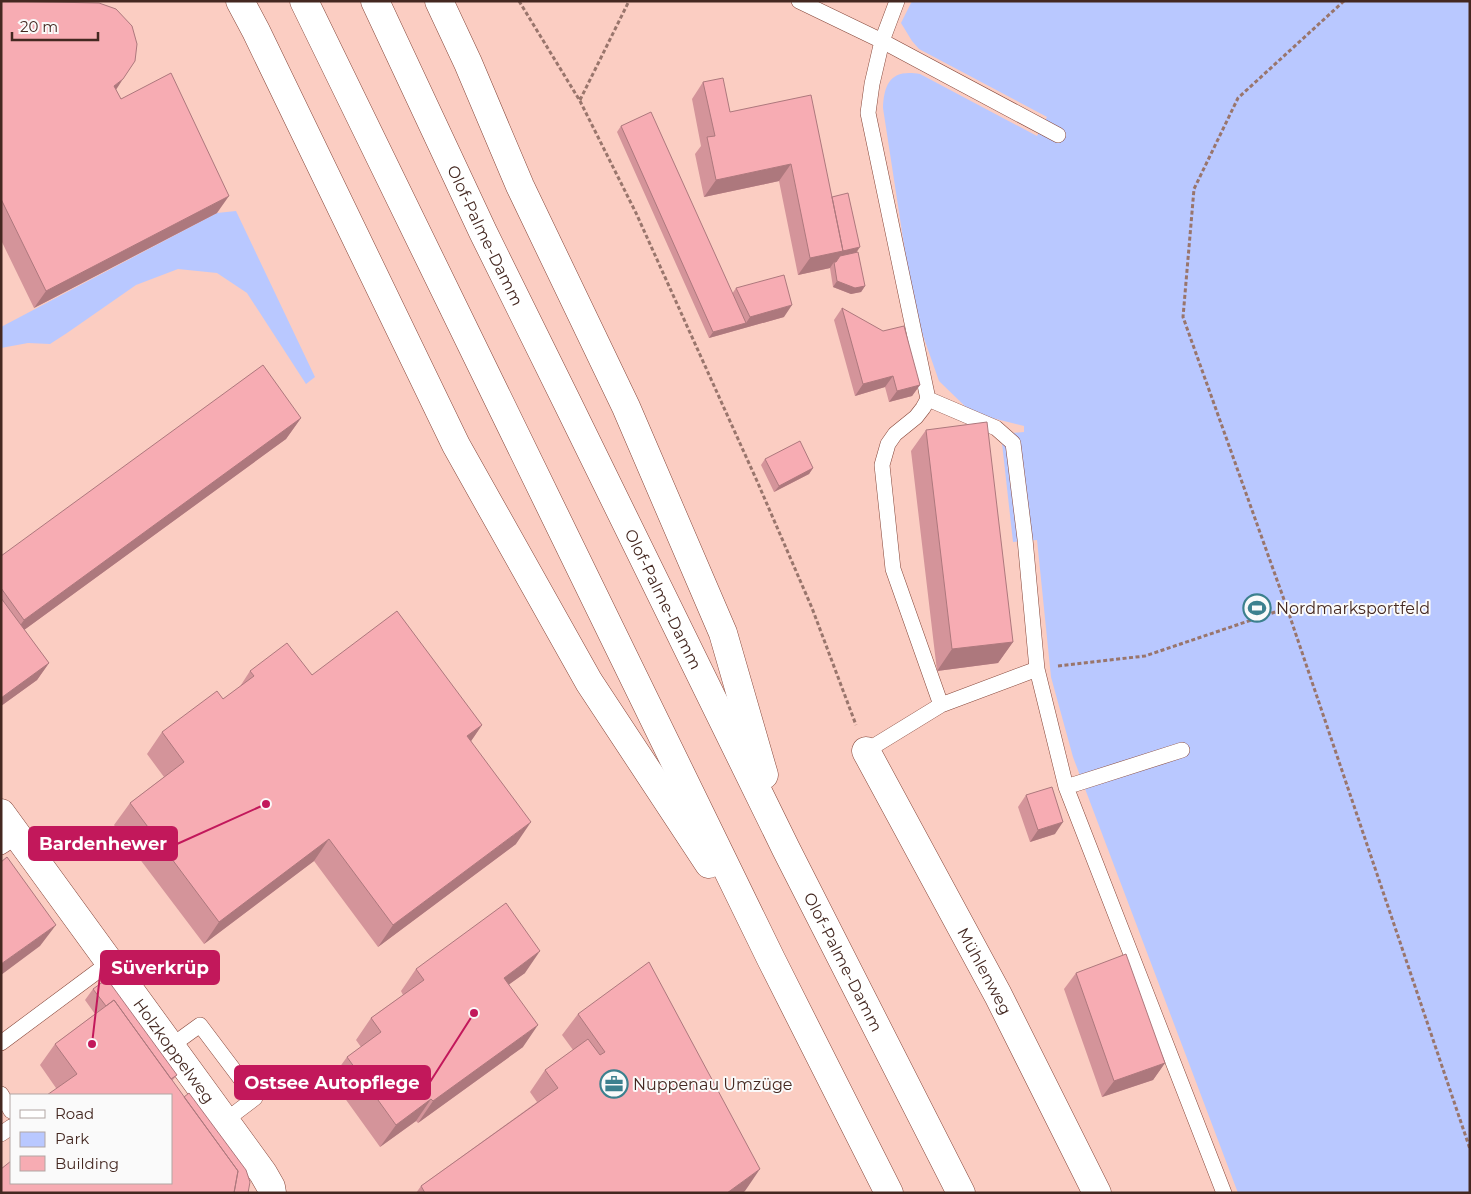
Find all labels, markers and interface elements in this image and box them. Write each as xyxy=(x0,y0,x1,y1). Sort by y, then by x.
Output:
scale bar xyxy=(12,10,99,42)
text: 20 m xyxy=(20,17,58,36)
street label: Olof-Palme-Damm xyxy=(444,162,527,309)
street label: Olof-Palme-Damm xyxy=(621,526,706,672)
sports icon: Nordmarksportfeld xyxy=(1242,593,1272,623)
place label: Nordmarksportfeld xyxy=(1276,599,1430,618)
callout: Bardenhewer xyxy=(29,827,177,860)
text: Bardenhewer xyxy=(39,833,167,855)
street label: Olof-Palme-Damm xyxy=(800,889,887,1035)
street label: Mühlenweg xyxy=(954,924,1016,1018)
callout: Süverkrüp xyxy=(101,951,219,984)
text: Süverkrüp xyxy=(111,957,209,979)
street label: Holzkoppelweg xyxy=(130,995,218,1107)
callout: Ostsee Autopflege xyxy=(235,1066,430,1099)
office icon: Nuppenau Umzüge xyxy=(599,1069,629,1099)
text: Ostsee Autopflege xyxy=(244,1072,420,1094)
place label: Nuppenau Umzüge xyxy=(633,1075,793,1094)
legend xyxy=(10,1094,172,1184)
text: Road xyxy=(55,1104,94,1123)
text: Park xyxy=(55,1129,89,1148)
text: Building xyxy=(55,1154,119,1173)

